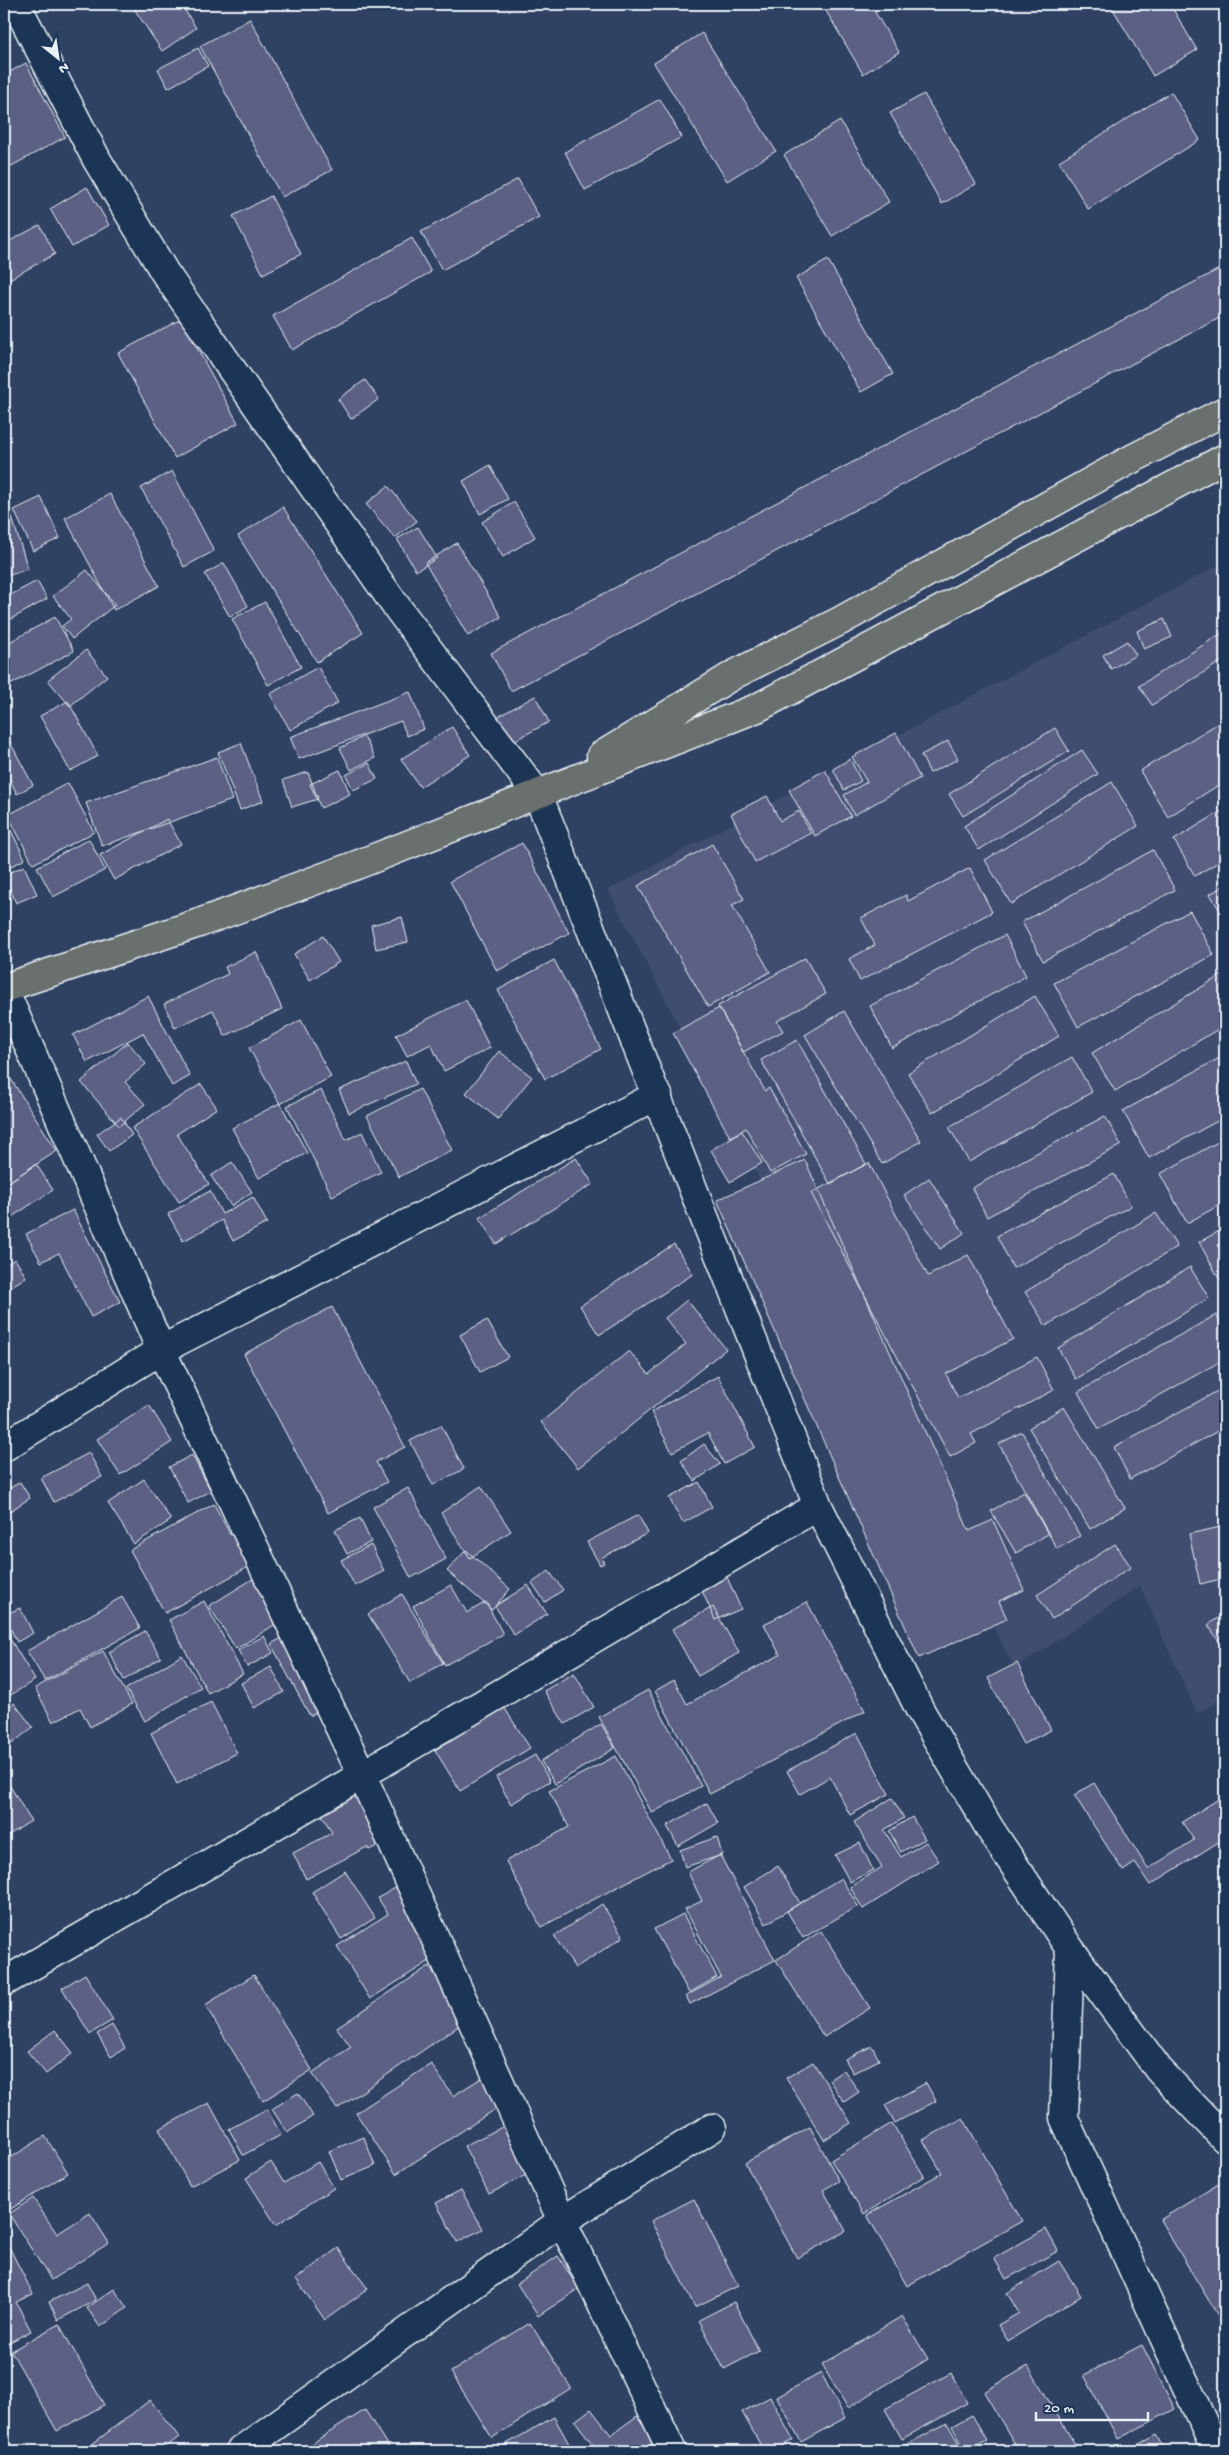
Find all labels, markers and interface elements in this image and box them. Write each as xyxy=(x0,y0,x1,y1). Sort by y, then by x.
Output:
north arrow xyxy=(32,32,82,82)
text: N xyxy=(55,57,71,77)
scale bar xyxy=(1036,2390,1149,2422)
text: 20 m xyxy=(1044,2400,1074,2418)

